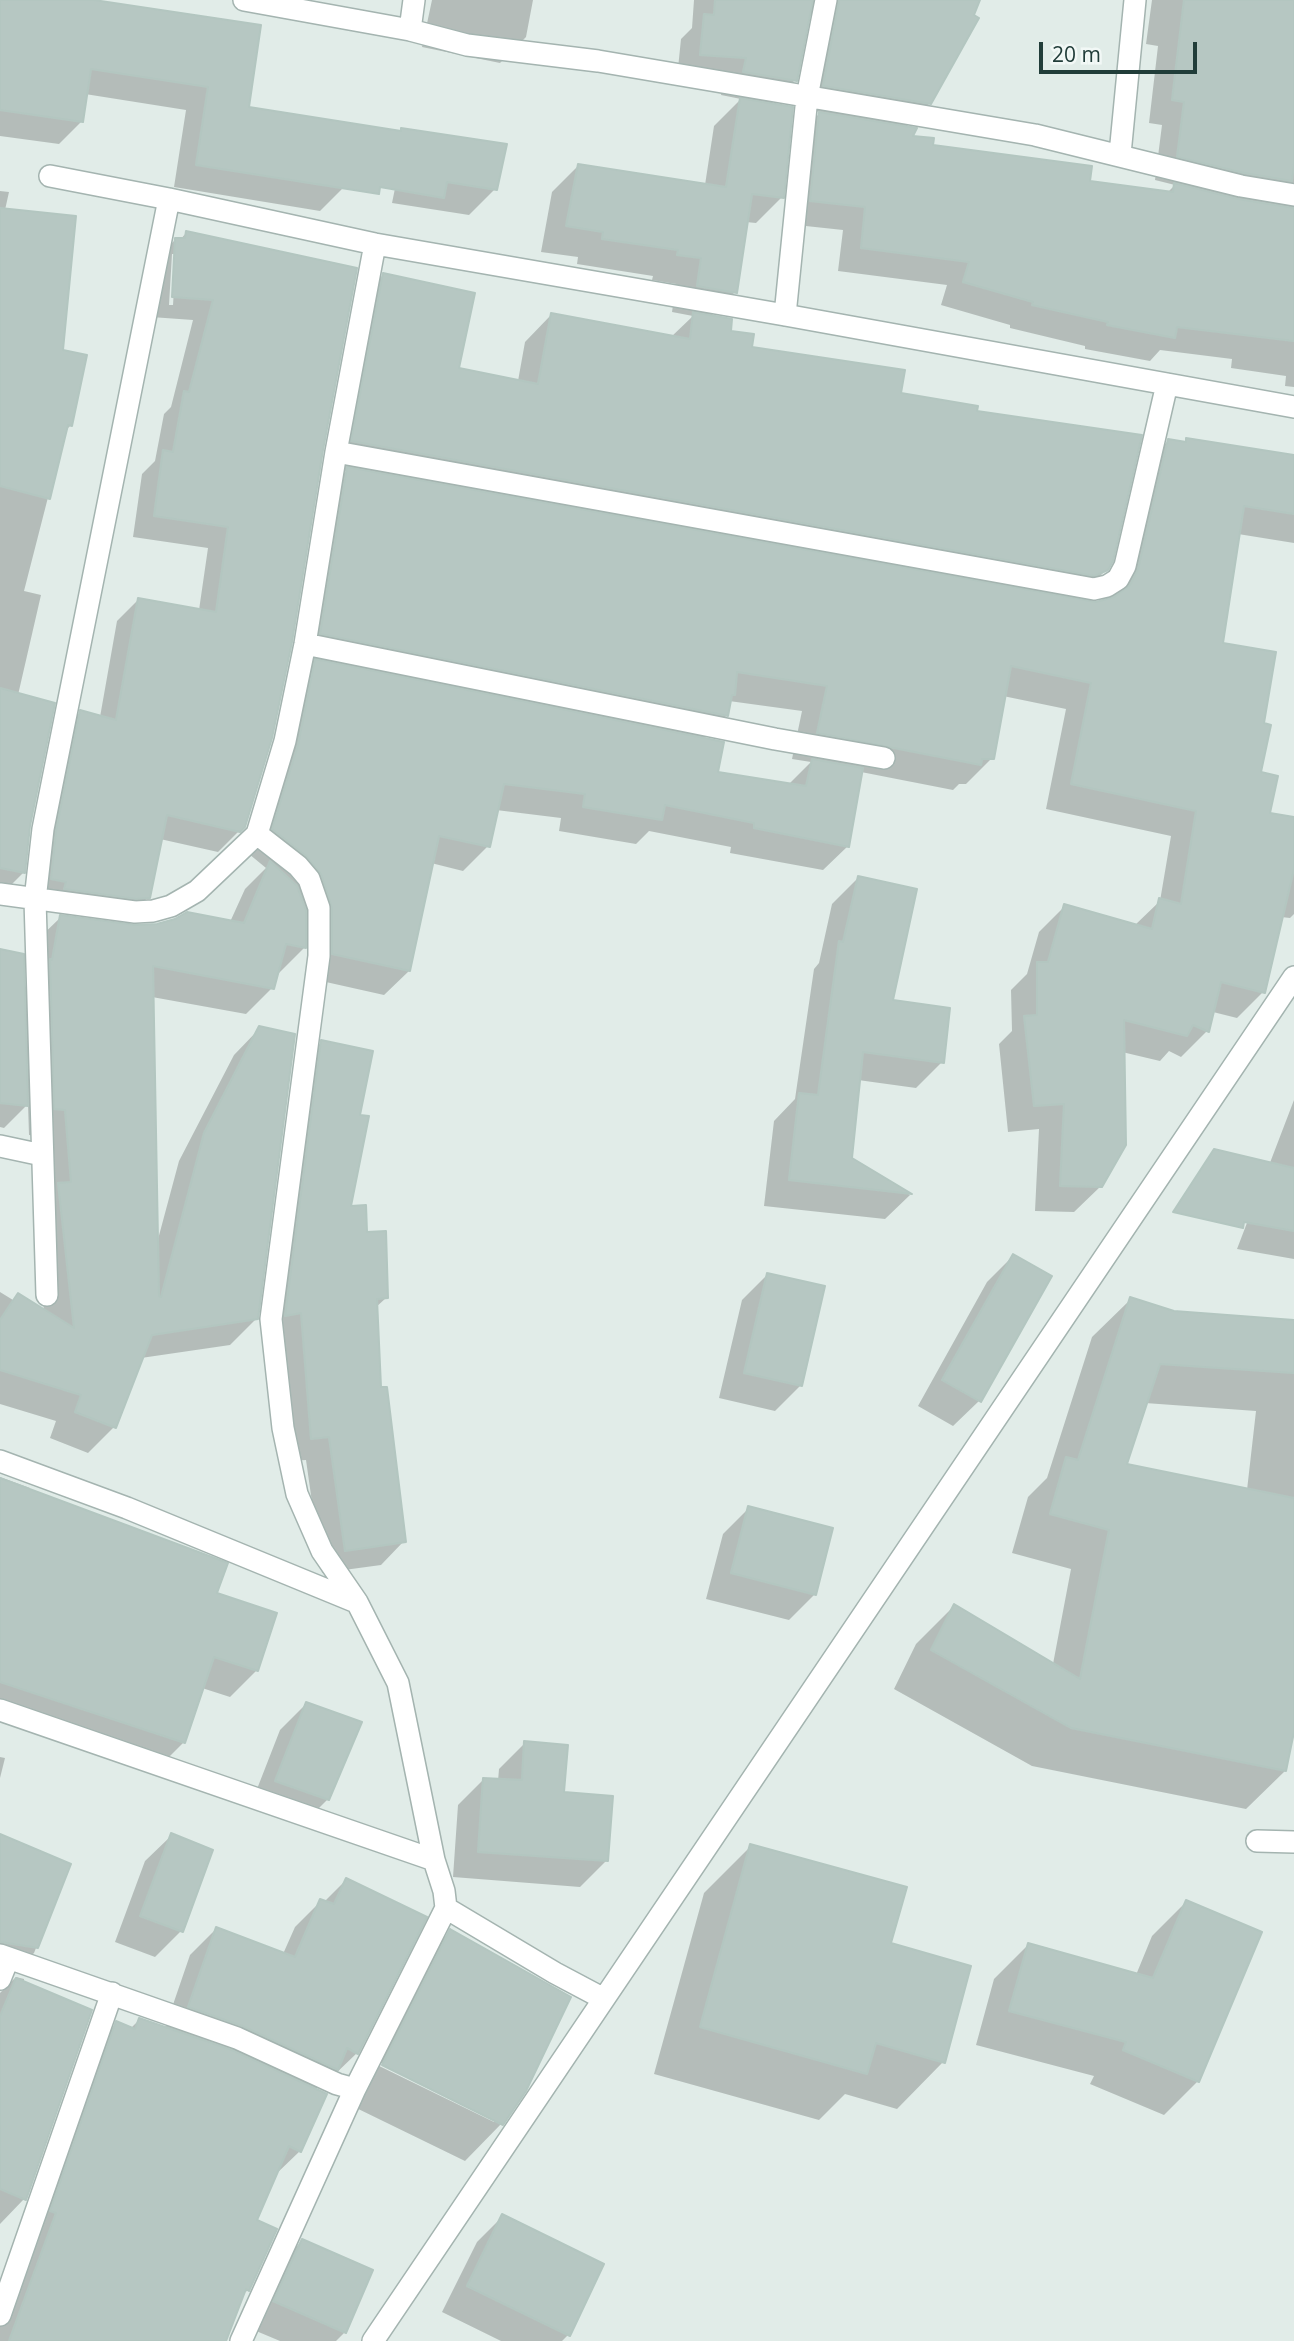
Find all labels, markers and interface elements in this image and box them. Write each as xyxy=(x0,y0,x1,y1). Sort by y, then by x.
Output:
scale bar xyxy=(1042,28,1200,72)
text: 20 m xyxy=(1052,40,1101,68)

